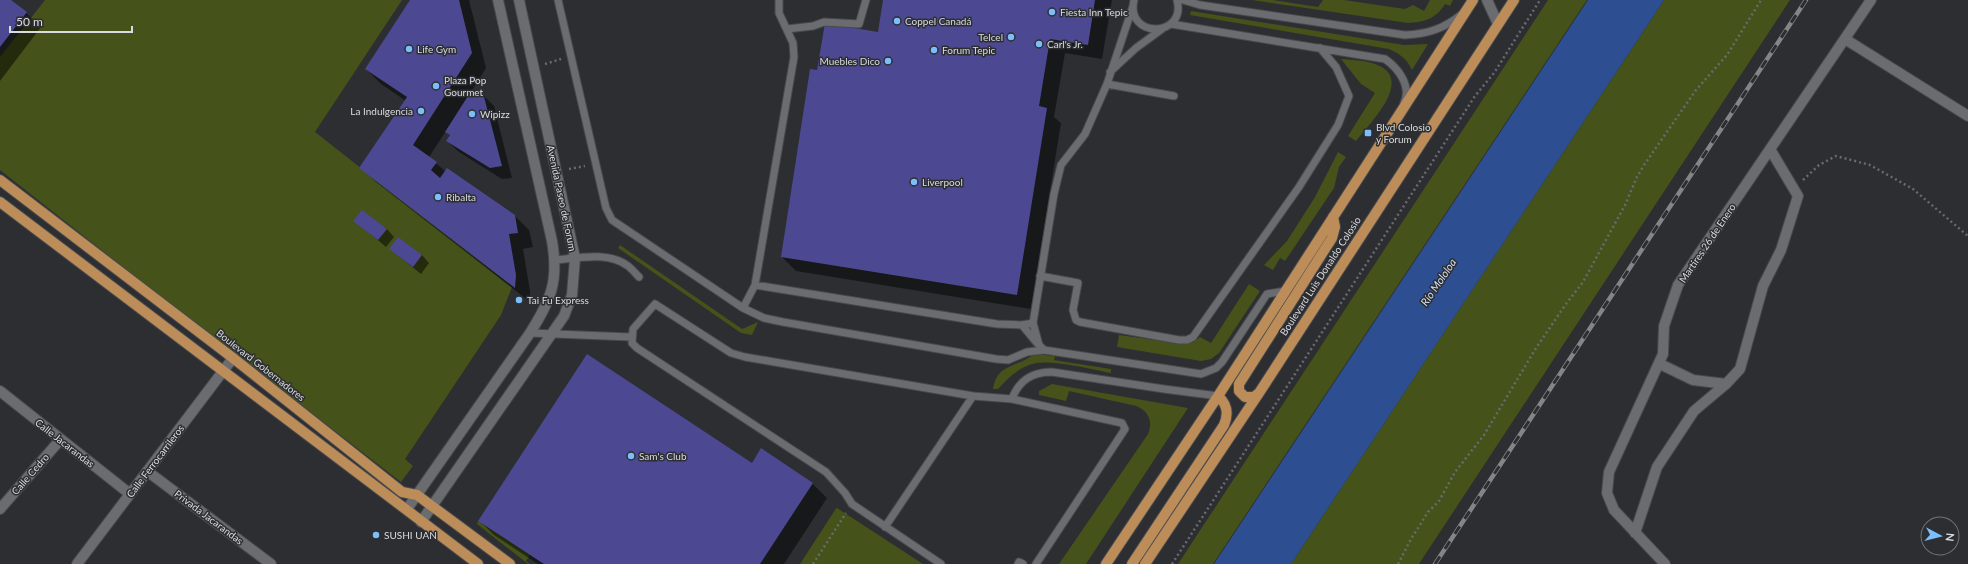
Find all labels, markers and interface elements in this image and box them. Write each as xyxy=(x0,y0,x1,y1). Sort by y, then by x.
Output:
place label: Fiesta Inn Tepic xyxy=(1060,6,1128,18)
marker: Fiesta Inn Tepic xyxy=(1047,7,1057,17)
scale bar xyxy=(10,8,132,34)
text: 50 m xyxy=(16,14,43,29)
place label: Coppel Canadá xyxy=(905,15,971,27)
marker: Coppel Canadá xyxy=(892,16,902,26)
place label: Telcel xyxy=(978,31,1003,43)
marker: Telcel xyxy=(1006,32,1016,42)
place label: Carl's Jr. xyxy=(1047,38,1083,50)
marker: Carl's Jr. xyxy=(1034,39,1044,49)
place label: Life Gym xyxy=(417,43,456,55)
marker: Life Gym xyxy=(404,44,414,54)
place label: Forum Tepic xyxy=(942,44,996,56)
marker: Forum Tepic xyxy=(929,45,939,55)
place label: Muebles Dico xyxy=(820,55,880,67)
marker: Muebles Dico xyxy=(883,56,893,66)
place label: Plaza Pop Gourmet xyxy=(444,74,487,98)
marker: Plaza Pop Gourmet xyxy=(431,81,441,91)
place label: La Indulgencia xyxy=(350,105,413,117)
marker: La Indulgencia xyxy=(416,106,426,116)
place label: Wipizz xyxy=(480,108,510,120)
marker: Wipizz xyxy=(467,109,477,119)
place label: Blvd Colosio y Forum xyxy=(1376,121,1431,145)
marker: Blvd Colosio y Forum xyxy=(1363,128,1373,138)
street label: Avenida Paseo de Forum xyxy=(545,144,579,252)
place label: Liverpool xyxy=(922,176,963,188)
marker: Liverpool xyxy=(909,177,919,187)
place label: Ribalta xyxy=(446,191,476,203)
marker: Ribalta xyxy=(433,192,443,202)
street label: Martires 26 de Enero xyxy=(1676,201,1738,285)
street label: Boulevard Luis Donaldo Colosio xyxy=(1277,214,1363,338)
water label: Río Mololoa xyxy=(1417,256,1459,308)
place label: Tai Fu Express xyxy=(527,294,589,306)
marker: Tai Fu Express xyxy=(514,295,524,305)
street label: Boulevard Gobernadores xyxy=(214,327,308,403)
street label: Calle Jacarandas xyxy=(33,416,97,470)
street label: Calle Ferrocarrileros xyxy=(124,422,186,500)
place label: Sam's Club xyxy=(639,450,687,462)
street label: Calle Cedro xyxy=(9,451,51,497)
marker: Sam's Club xyxy=(626,451,636,461)
street label: Privada Jacarandas xyxy=(172,487,246,547)
north arrow xyxy=(1920,516,1960,556)
place label: SUSHI UAN xyxy=(384,529,437,541)
marker: SUSHI UAN xyxy=(371,530,381,540)
text: N xyxy=(1943,532,1957,542)

